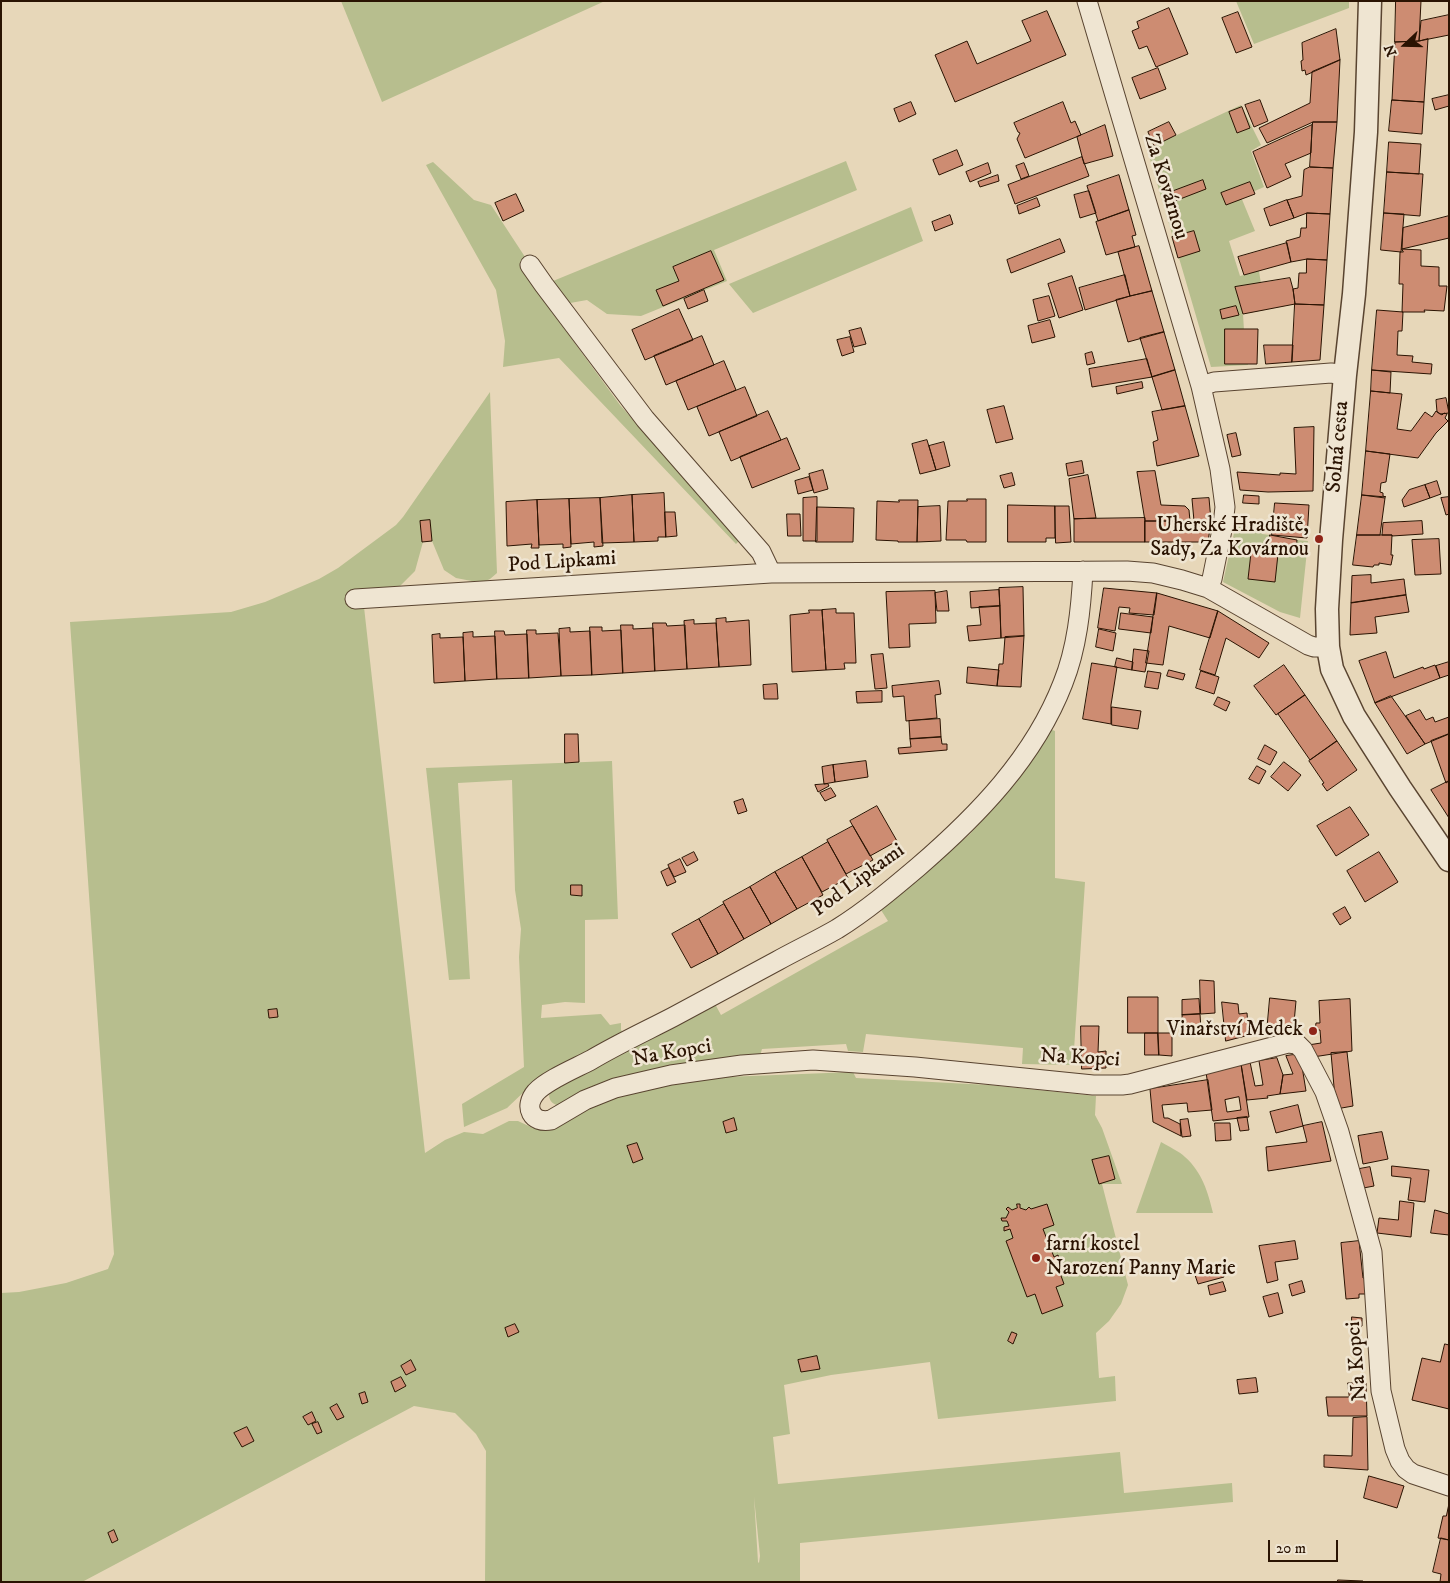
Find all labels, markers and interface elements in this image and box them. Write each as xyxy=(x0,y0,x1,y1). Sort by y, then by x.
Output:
north arrow xyxy=(1380,20,1430,70)
text: N xyxy=(1381,42,1401,59)
street label: Za Kovárnou xyxy=(1137,131,1193,243)
street label: Solná cesta xyxy=(1322,400,1356,494)
place label: Uherské Hradiště, Sady, Za Kovárnou xyxy=(1150,514,1309,564)
marker: Uherské Hradiště, Sady, Za Kovárnou xyxy=(1313,533,1325,545)
street label: Pod Lipkami xyxy=(507,547,617,579)
street label: Pod Lipkami xyxy=(808,839,910,923)
place label: Vinařství Medek xyxy=(1167,1018,1303,1044)
marker: Vinařství Medek xyxy=(1307,1025,1319,1037)
street label: Na Kopci xyxy=(630,1035,714,1073)
street label: Na Kopci xyxy=(1039,1044,1121,1074)
place label: farní kostel Narození Panny Marie xyxy=(1046,1233,1236,1283)
marker: farní kostel Narození Panny Marie xyxy=(1030,1252,1042,1264)
street label: Na Kopci xyxy=(1342,1320,1374,1402)
scale bar xyxy=(1270,1530,1340,1562)
text: 20 m xyxy=(1276,1539,1306,1558)

